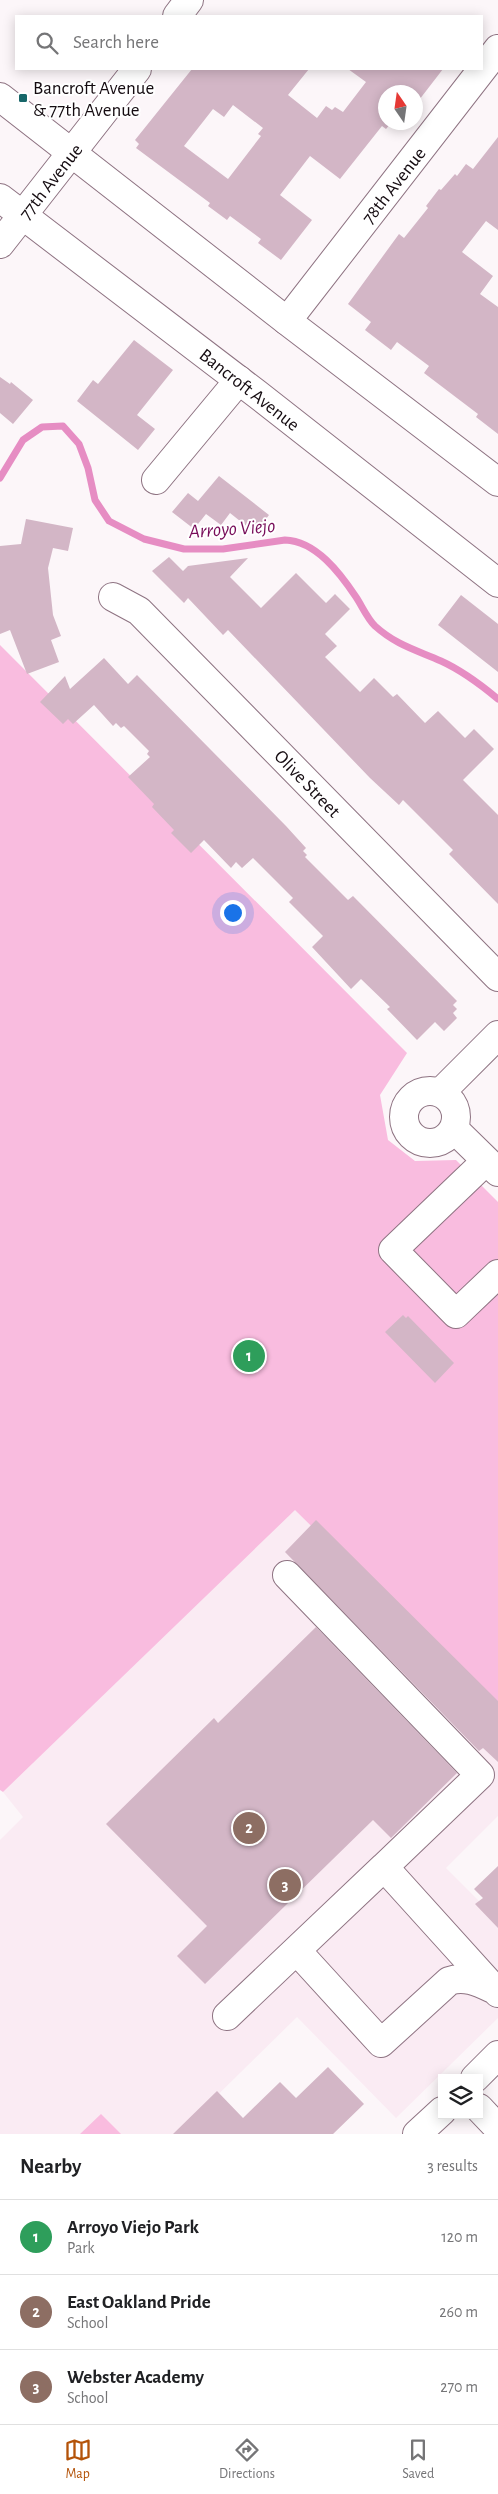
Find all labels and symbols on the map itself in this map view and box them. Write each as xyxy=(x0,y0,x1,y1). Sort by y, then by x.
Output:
place label: Bancroft Avenue & 77th Avenue xyxy=(33,79,154,120)
north arrow xyxy=(378,85,423,130)
marker: Bancroft Avenue & 77th Avenue xyxy=(17,92,29,104)
street label: 77th Avenue xyxy=(16,140,86,223)
street label: 78th Avenue xyxy=(359,144,430,228)
street label: Bancroft Avenue xyxy=(195,345,303,435)
water label: Arroyo Viejo xyxy=(187,516,276,542)
street label: Olive Street xyxy=(270,747,344,821)
your location xyxy=(220,900,246,926)
pin: 1 xyxy=(233,1337,265,1375)
pin: 2 xyxy=(233,1809,265,1847)
pin: 3 xyxy=(269,1866,301,1904)

